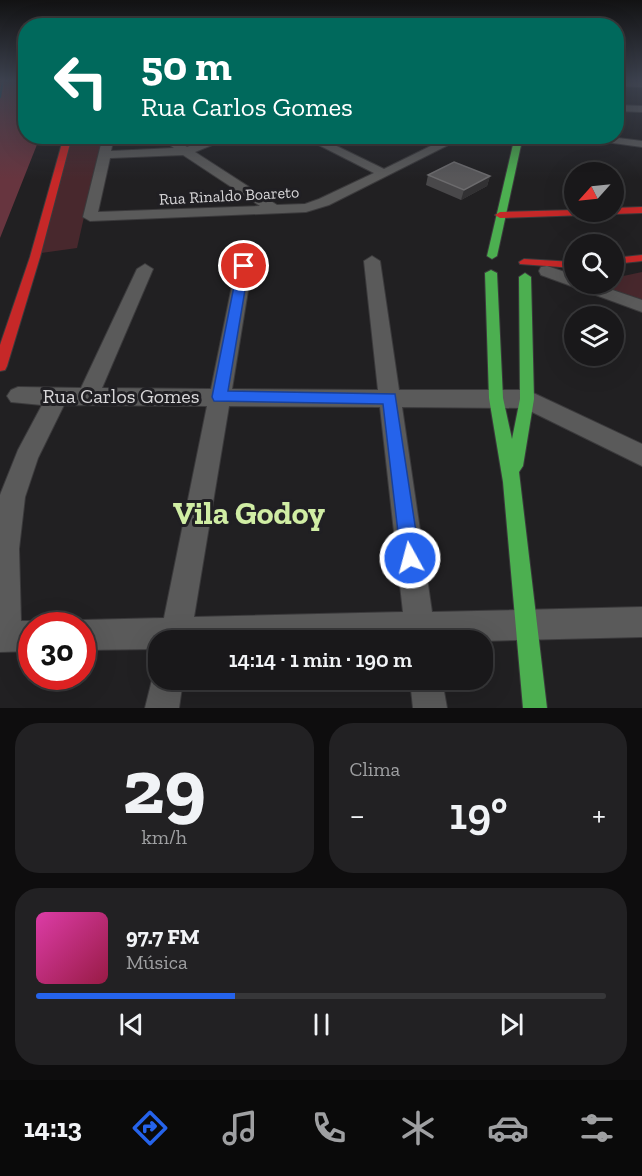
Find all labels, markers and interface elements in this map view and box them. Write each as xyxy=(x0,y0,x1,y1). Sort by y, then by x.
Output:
text: 50 m xyxy=(141,40,232,91)
icon: left xyxy=(42,42,120,120)
text: Rua Carlos Gomes xyxy=(141,91,353,123)
north arrow xyxy=(564,162,624,222)
map controls xyxy=(564,162,624,366)
street label: Rua Rinaldo Boareto xyxy=(158,182,300,209)
button: search xyxy=(564,234,624,294)
pin xyxy=(218,240,269,291)
icon: arrive xyxy=(227,249,260,282)
button: layers xyxy=(564,306,624,366)
street label: Rua Carlos Gomes xyxy=(43,384,199,408)
district label: Vila Godoy xyxy=(173,494,325,532)
position arrow xyxy=(378,526,442,590)
speed limit sign: 30 xyxy=(18,612,96,690)
text: 14:14 · 1 min · 190 m xyxy=(229,646,412,673)
text: 29 xyxy=(122,739,206,833)
text: Clima xyxy=(350,757,400,781)
text: 19° xyxy=(449,787,508,841)
text: − xyxy=(350,795,365,834)
text: + xyxy=(592,795,606,834)
text: km/h xyxy=(141,825,187,849)
text: 97.7 FM xyxy=(126,923,200,950)
text: Música xyxy=(126,950,188,974)
icon: previous xyxy=(115,1008,148,1041)
icon: pause xyxy=(305,1008,338,1041)
icon: next xyxy=(495,1008,528,1041)
icon: directions xyxy=(129,1107,171,1149)
icon: music xyxy=(219,1107,261,1149)
icon: phone xyxy=(308,1107,350,1149)
icon: climate xyxy=(397,1107,439,1149)
icon: car xyxy=(487,1107,529,1149)
icon: filters xyxy=(576,1107,618,1149)
text: 14:13 xyxy=(24,1112,82,1144)

